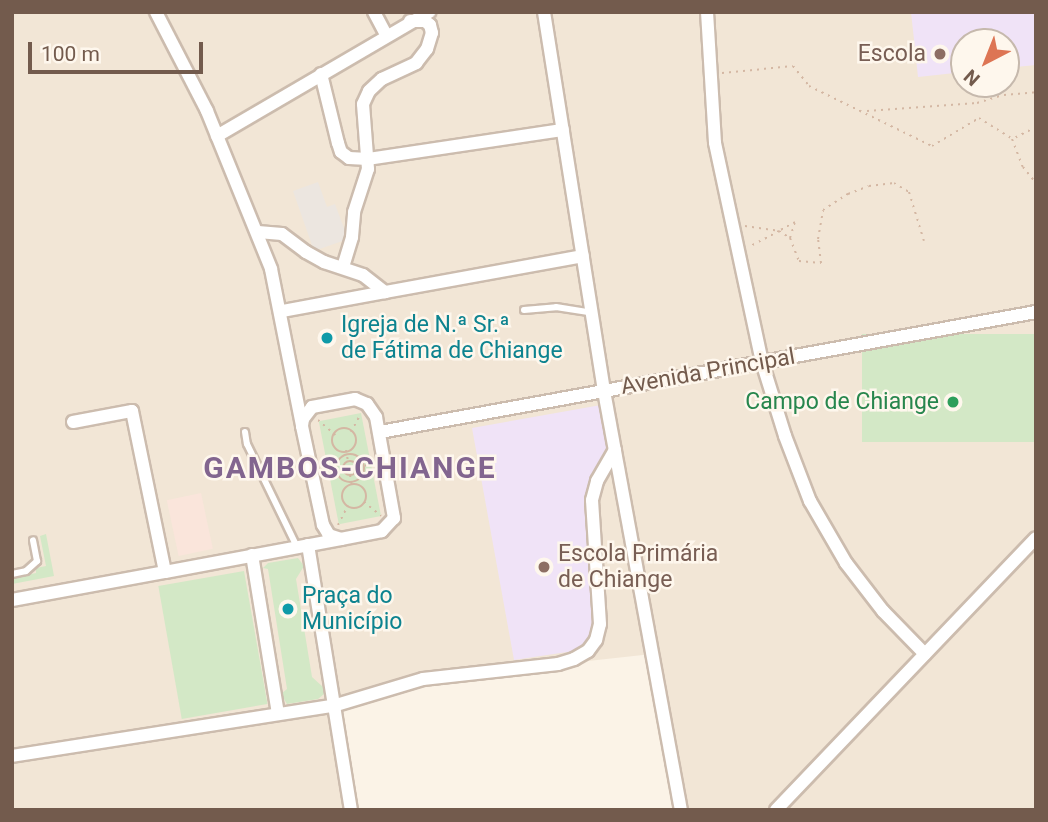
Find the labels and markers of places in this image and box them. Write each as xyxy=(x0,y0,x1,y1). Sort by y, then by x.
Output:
place label: Escola xyxy=(858,40,926,68)
marker: Escola xyxy=(932,46,948,62)
place label: Igreja de N.ª Sr.ª de Fátima de Chiange xyxy=(341,311,563,365)
marker: Igreja de N.ª Sr.ª de Fátima de Chiange xyxy=(319,330,335,346)
place label: Campo de Chiange xyxy=(745,388,939,416)
marker: Campo de Chiange xyxy=(945,394,961,410)
place label: Escola Primária de Chiange xyxy=(558,540,718,594)
marker: Escola Primária de Chiange xyxy=(536,559,552,575)
place label: Praça do Município xyxy=(302,582,402,636)
marker: Praça do Município xyxy=(280,601,296,617)

